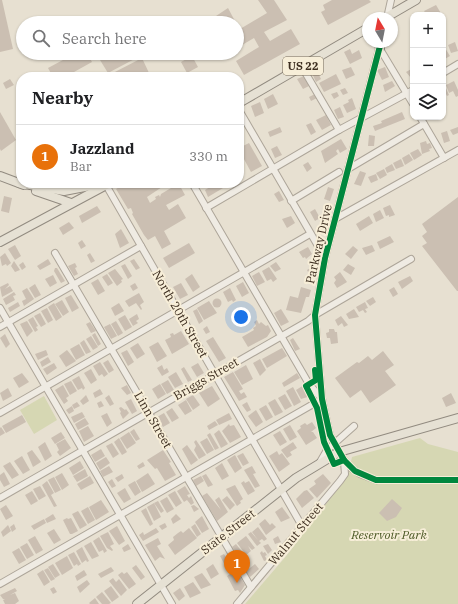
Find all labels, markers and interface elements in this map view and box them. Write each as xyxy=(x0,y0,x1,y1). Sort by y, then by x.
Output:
north arrow xyxy=(362,12,398,48)
map controls xyxy=(410,12,446,120)
button: + xyxy=(410,12,446,48)
search box xyxy=(16,16,244,60)
icon: search xyxy=(30,27,52,49)
text: Search here xyxy=(62,29,147,48)
button: − xyxy=(410,48,446,84)
road number: US 22 xyxy=(283,57,323,75)
button: layers xyxy=(410,84,446,120)
text: Nearby xyxy=(32,87,93,109)
text: Jazzland xyxy=(70,139,135,158)
text: 1 xyxy=(41,148,49,165)
text: 330 m xyxy=(189,148,228,165)
text: Bar xyxy=(70,158,92,175)
street label: Parkway Drive xyxy=(302,203,335,285)
street label: North 20th Street xyxy=(149,267,212,360)
your location xyxy=(231,307,251,327)
street label: Briggs Street xyxy=(171,354,241,403)
street label: Linn Street xyxy=(131,389,176,451)
street label: Walnut Street xyxy=(265,499,326,568)
street label: State Street xyxy=(198,506,258,557)
park label: Reservoir Park xyxy=(350,527,427,542)
pin: 1 xyxy=(224,550,250,583)

